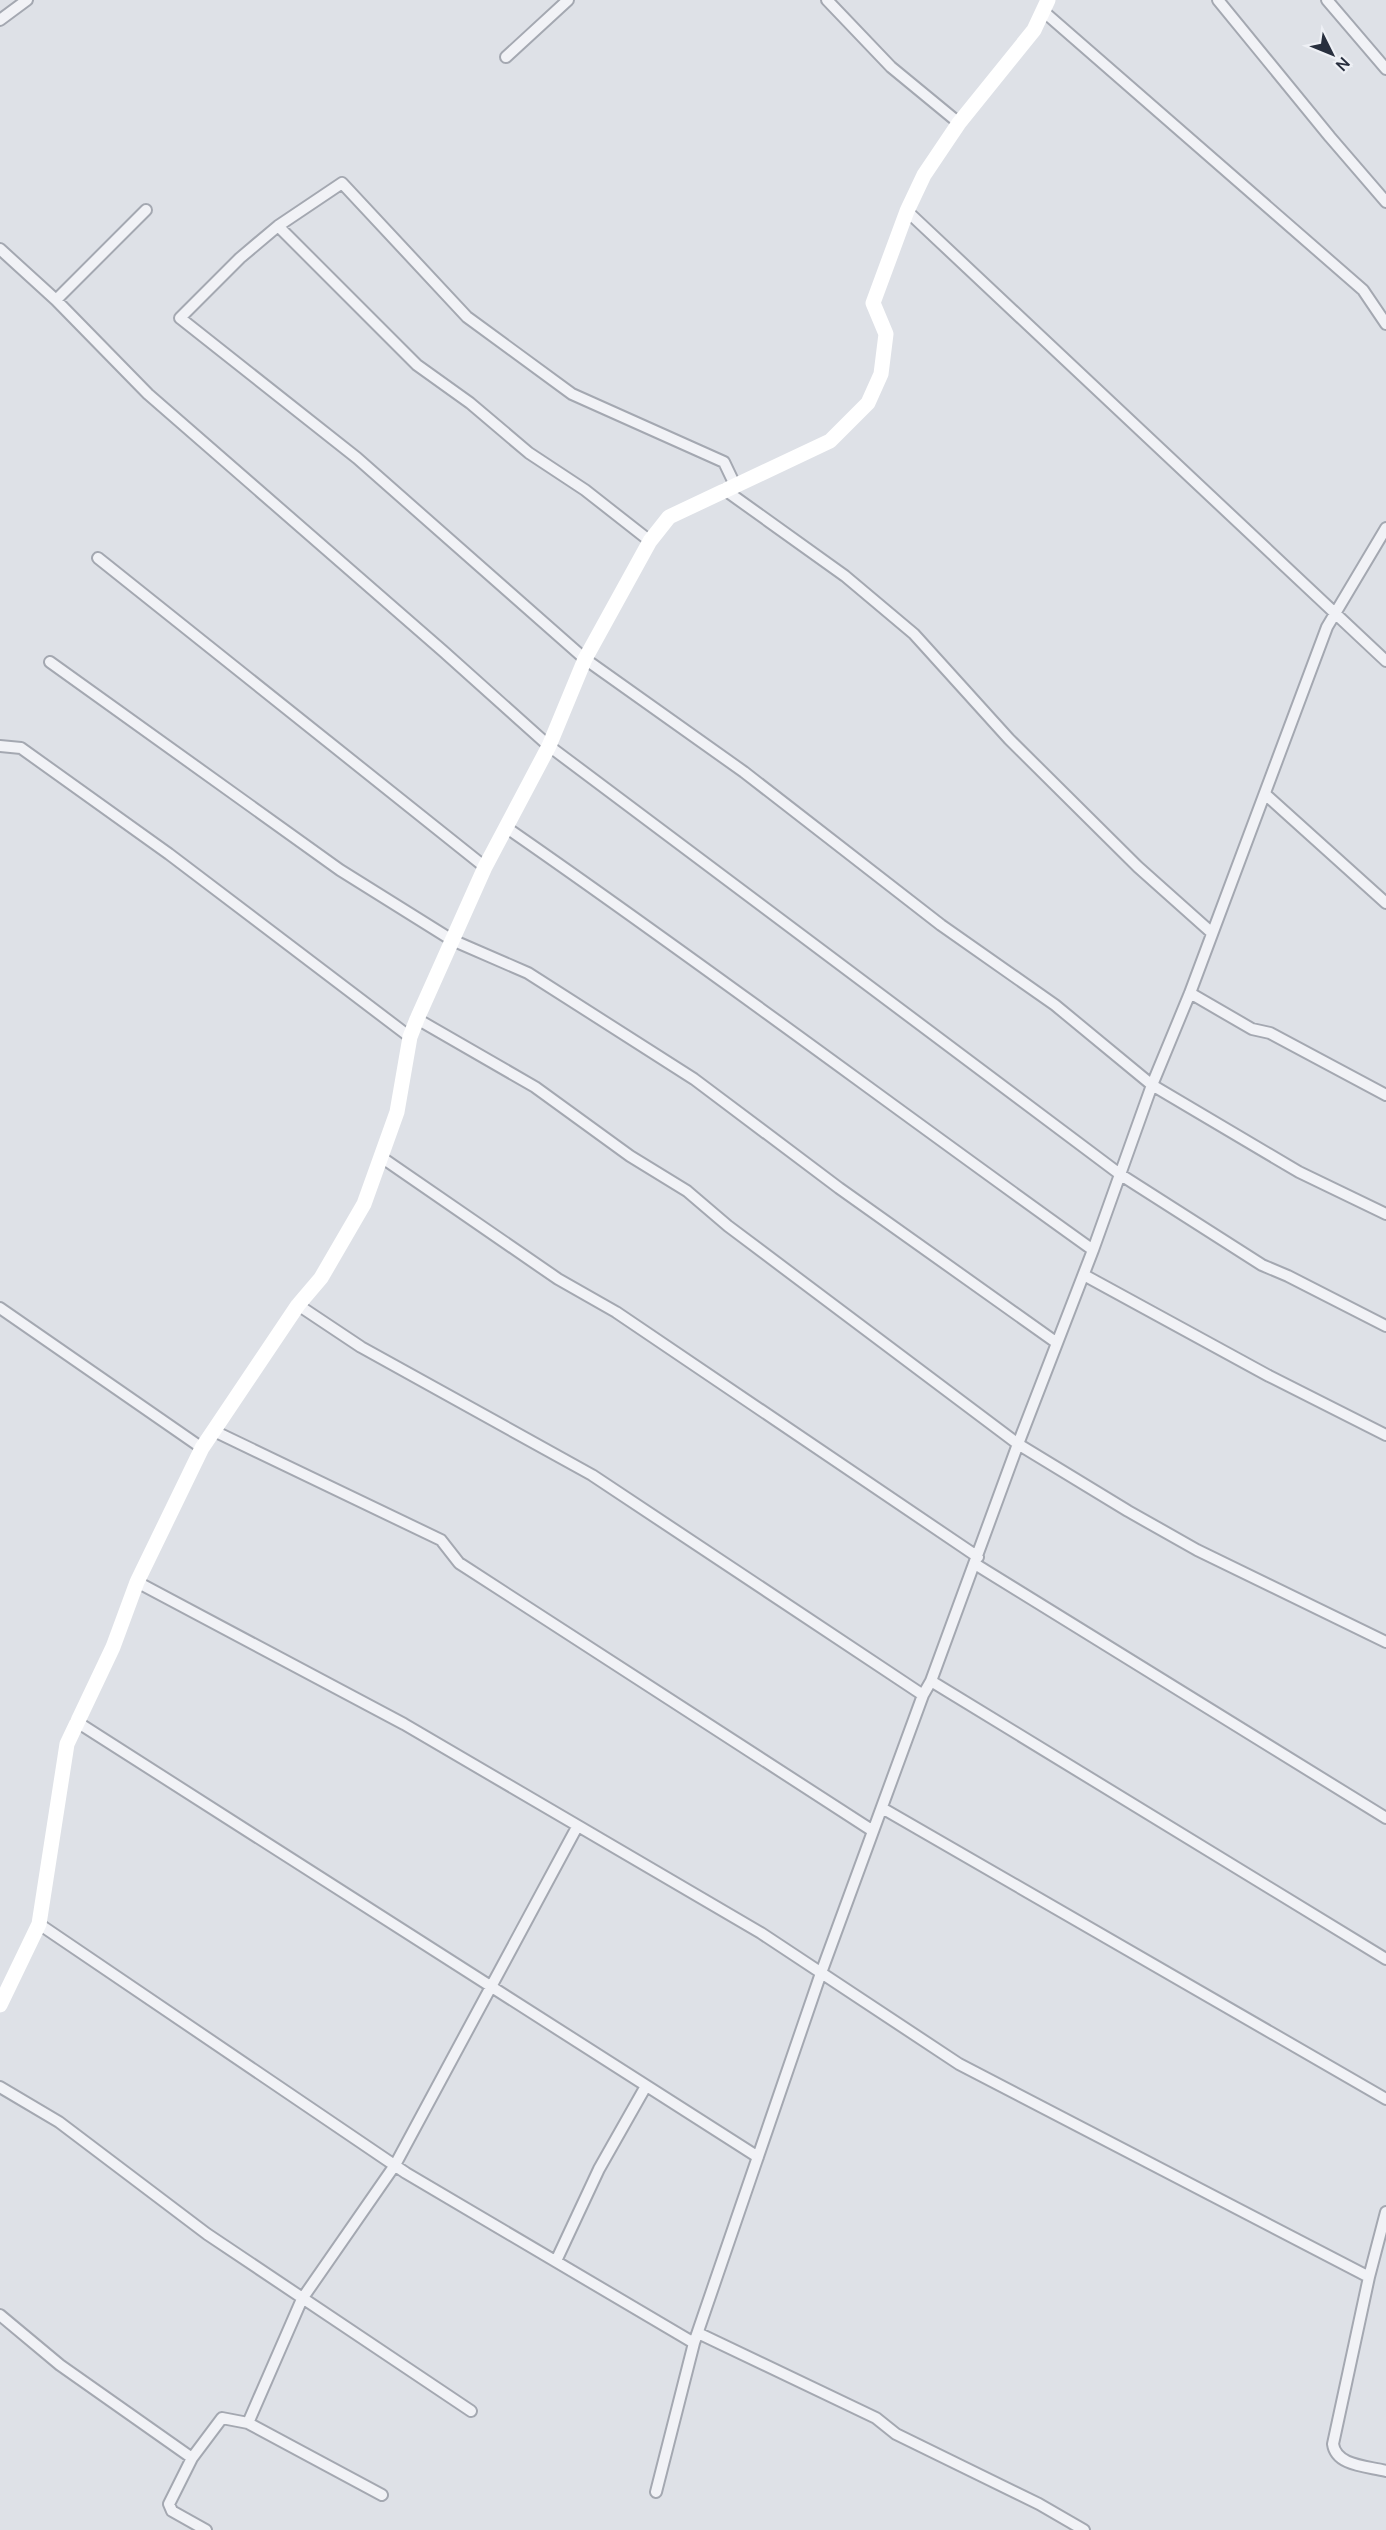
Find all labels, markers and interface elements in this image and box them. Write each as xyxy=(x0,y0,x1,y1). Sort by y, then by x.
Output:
north arrow xyxy=(1302,24,1362,84)
text: N xyxy=(1331,53,1355,76)

